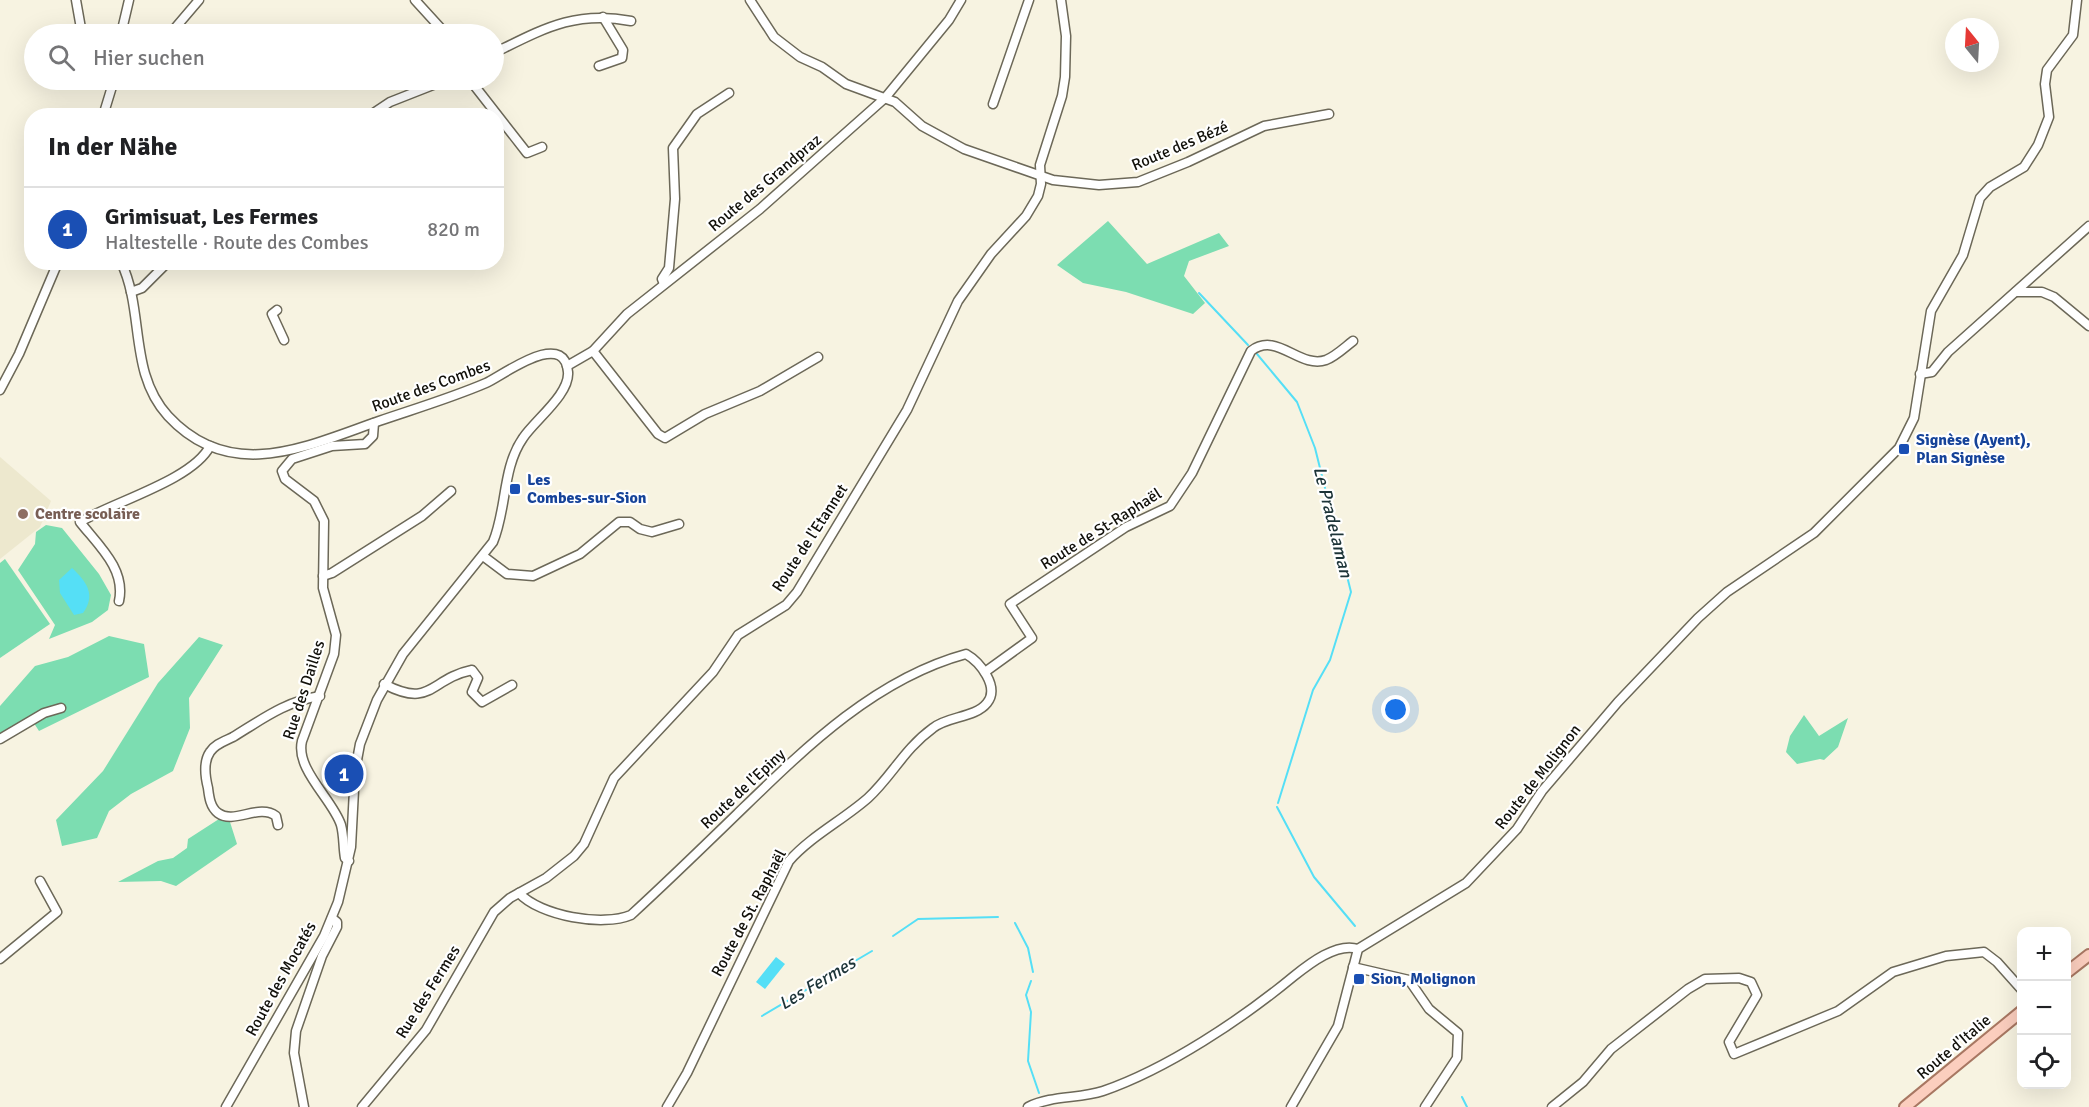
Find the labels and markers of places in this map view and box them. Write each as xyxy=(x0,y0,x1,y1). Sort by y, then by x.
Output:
place label: Signèse (Ayent), Plan Signèse xyxy=(1916,430,2031,468)
marker: Signèse (Ayent), Plan Signèse xyxy=(1897,442,1911,456)
place label: Les Combes-sur-Sion xyxy=(527,470,647,508)
marker: Les Combes-sur-Sion xyxy=(508,482,522,496)
place label: Centre scolaire xyxy=(35,504,140,524)
marker: Centre scolaire xyxy=(16,507,30,521)
pin: 1 xyxy=(324,752,364,796)
place label: Sion, Molignon xyxy=(1371,969,1476,989)
marker: Sion, Molignon xyxy=(1352,972,1366,986)

